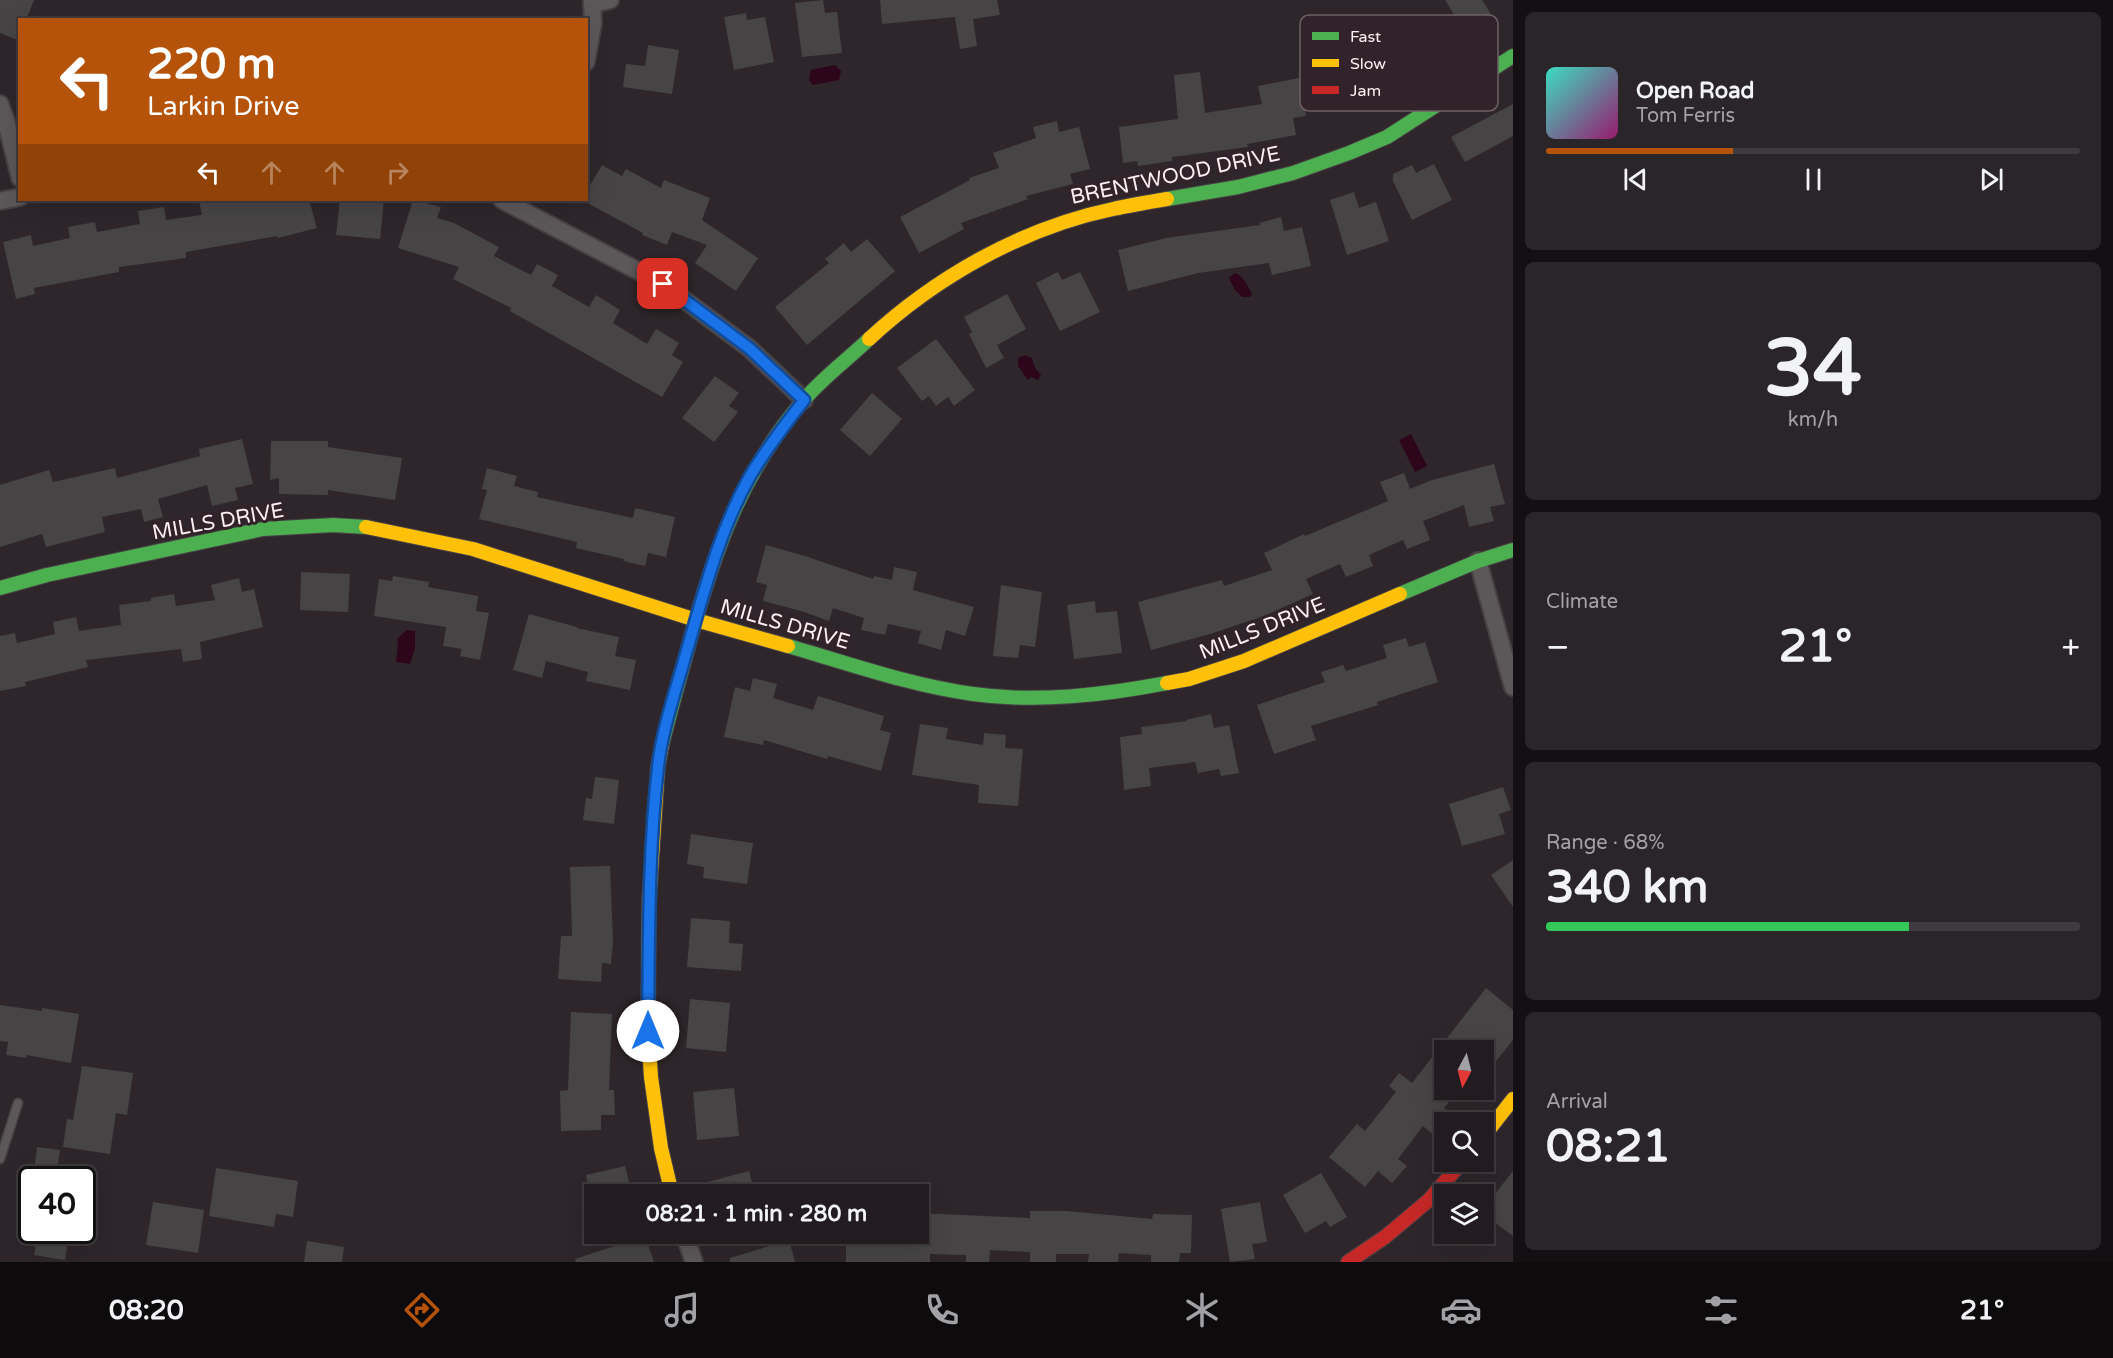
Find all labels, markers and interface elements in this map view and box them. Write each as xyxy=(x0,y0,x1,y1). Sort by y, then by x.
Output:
legend xyxy=(1300,15,1498,111)
text: Fast xyxy=(1350,27,1381,47)
text: 220 m xyxy=(147,39,276,90)
icon: left xyxy=(48,42,126,120)
text: Slow xyxy=(1350,54,1386,74)
text: Open Road xyxy=(1636,78,1754,104)
text: Jam xyxy=(1350,81,1381,101)
text: Larkin Drive xyxy=(147,90,299,123)
text: Tom Ferris xyxy=(1636,104,1735,128)
street label: BRENTWOOD DRIVE xyxy=(1068,141,1282,210)
icon: left xyxy=(192,156,225,189)
icon: ahead xyxy=(255,156,288,189)
icon: ahead xyxy=(318,156,351,189)
icon: right xyxy=(381,156,414,189)
icon: previous xyxy=(1619,163,1652,196)
icon: pause xyxy=(1797,163,1830,196)
icon: next xyxy=(1975,163,2008,196)
pin xyxy=(637,258,688,309)
icon: arrive xyxy=(646,267,679,300)
text: 34 xyxy=(1764,322,1862,416)
text: km/h xyxy=(1788,408,1838,432)
street label: MILLS DRIVE xyxy=(150,498,286,545)
text: Climate xyxy=(1546,590,1618,614)
street label: MILLS DRIVE xyxy=(1196,592,1329,665)
street label: MILLS DRIVE xyxy=(717,594,852,655)
text: 21° xyxy=(1779,620,1852,674)
text: − xyxy=(1546,628,1570,667)
text: + xyxy=(2061,628,2080,667)
text: Range · 68% xyxy=(1546,831,1665,855)
text: 340 km xyxy=(1546,861,1708,915)
position arrow xyxy=(616,999,680,1063)
north arrow xyxy=(1434,1040,1494,1100)
map controls xyxy=(1434,1040,1494,1244)
text: Arrival xyxy=(1546,1090,1608,1114)
button: search xyxy=(1434,1112,1494,1172)
text: 08:21 xyxy=(1546,1120,1671,1174)
speed limit sign: 40 xyxy=(18,1166,96,1244)
button: layers xyxy=(1434,1184,1494,1244)
text: 08:21 · 1 min · 280 m xyxy=(646,1201,867,1227)
icon: directions xyxy=(401,1289,443,1331)
icon: music xyxy=(661,1289,703,1331)
icon: phone xyxy=(921,1289,963,1331)
icon: climate xyxy=(1181,1289,1223,1331)
icon: car xyxy=(1440,1289,1482,1331)
icon: filters xyxy=(1700,1289,1742,1331)
text: 08:20 xyxy=(109,1294,184,1327)
text: 21° xyxy=(1960,1294,2004,1327)

